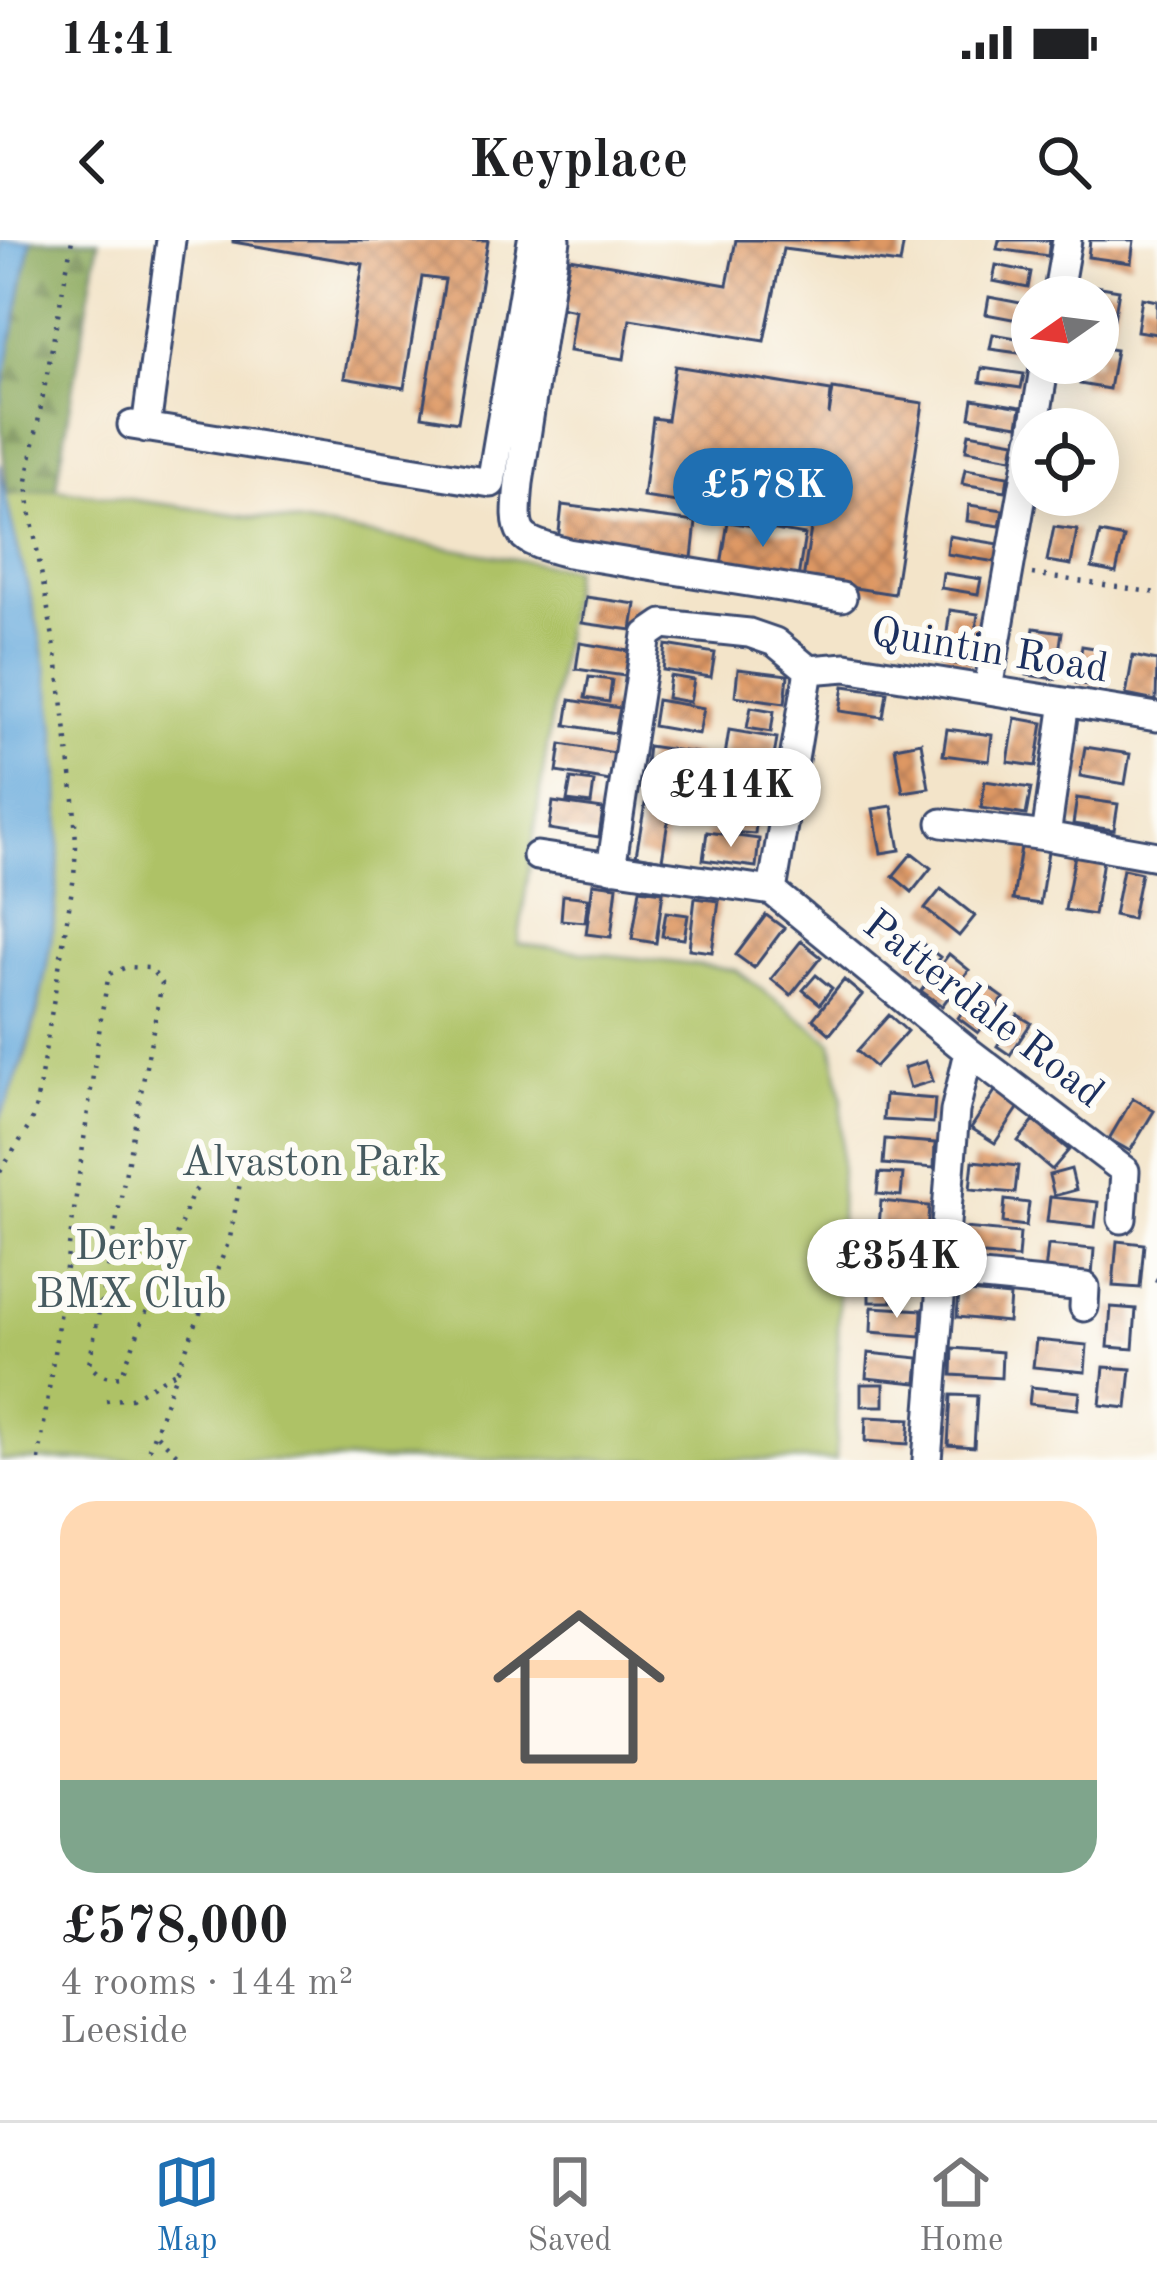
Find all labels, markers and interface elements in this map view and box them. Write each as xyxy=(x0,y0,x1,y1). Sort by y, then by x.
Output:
text: 14:41 xyxy=(60,19,177,64)
icon: back xyxy=(60,129,126,195)
icon: search xyxy=(1031,129,1097,195)
text: Keyplace xyxy=(469,135,688,189)
north arrow xyxy=(1011,276,1119,384)
map controls xyxy=(1011,276,1119,516)
button: locate xyxy=(1011,408,1119,516)
pin: £578K xyxy=(679,448,847,550)
text: £578K xyxy=(700,467,826,506)
street label: Quintin Road xyxy=(868,612,1111,691)
pin: £414K xyxy=(647,748,815,850)
text: £414K xyxy=(668,767,794,806)
street label: Patterdale Road xyxy=(855,904,1111,1117)
park label: Alvaston Park xyxy=(181,1143,441,1185)
pin: £354K xyxy=(813,1219,981,1321)
park label: Derby BMX Club xyxy=(36,1227,226,1317)
text: £354K xyxy=(834,1238,960,1277)
icon: home xyxy=(471,1579,687,1795)
text: £578,000 xyxy=(60,1903,288,1954)
text: 4 rooms · 144 m² xyxy=(60,1964,353,2003)
text: Leeside xyxy=(60,2012,188,2051)
tab: Map xyxy=(154,2149,220,2262)
tab: Saved xyxy=(528,2149,612,2262)
tab: Home xyxy=(919,2149,1003,2262)

